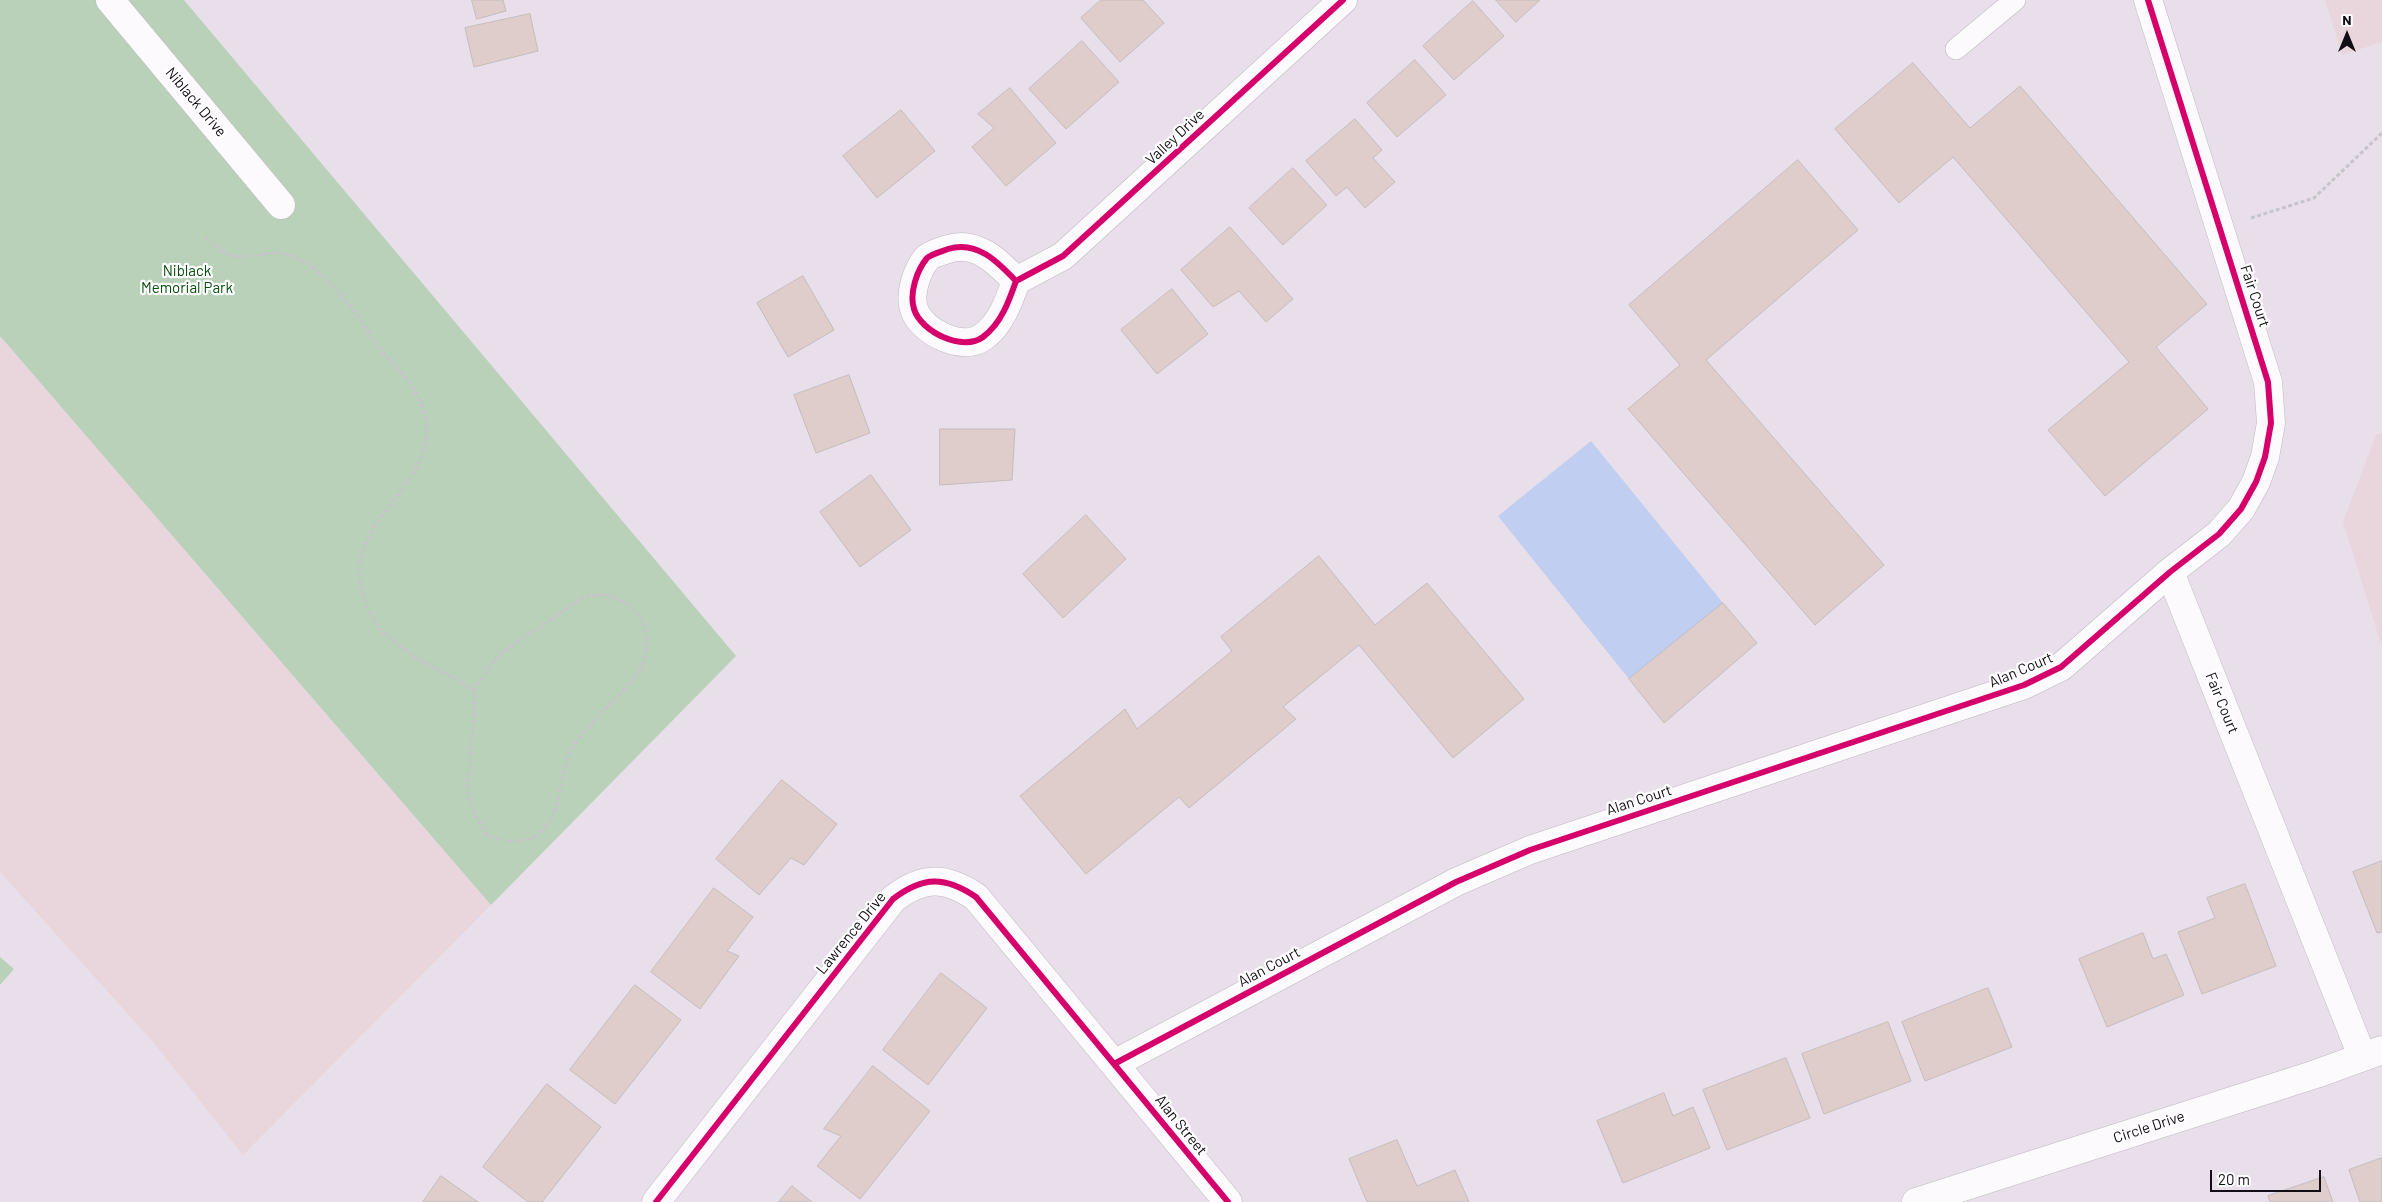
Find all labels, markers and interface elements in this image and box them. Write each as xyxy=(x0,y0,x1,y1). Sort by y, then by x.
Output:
north arrow xyxy=(2322,10,2372,60)
text: N xyxy=(2342,11,2352,28)
street label: Niblack Drive xyxy=(162,64,230,140)
street label: Valley Drive xyxy=(1142,105,1208,169)
park label: Niblack Memorial Park xyxy=(141,262,233,297)
street label: Fair Court xyxy=(2236,263,2274,329)
street label: Alan Court xyxy=(1986,648,2056,692)
street label: Fair Court xyxy=(2202,670,2242,736)
street label: Alan Court xyxy=(1604,781,1674,819)
street label: Lawrence Drive xyxy=(812,888,890,978)
street label: Alan Court xyxy=(1235,943,1303,991)
street label: Alan Street xyxy=(1151,1091,1211,1159)
street label: Circle Drive xyxy=(2111,1107,2187,1147)
scale bar xyxy=(2212,1160,2323,1192)
text: 20 m xyxy=(2218,1170,2250,1188)

